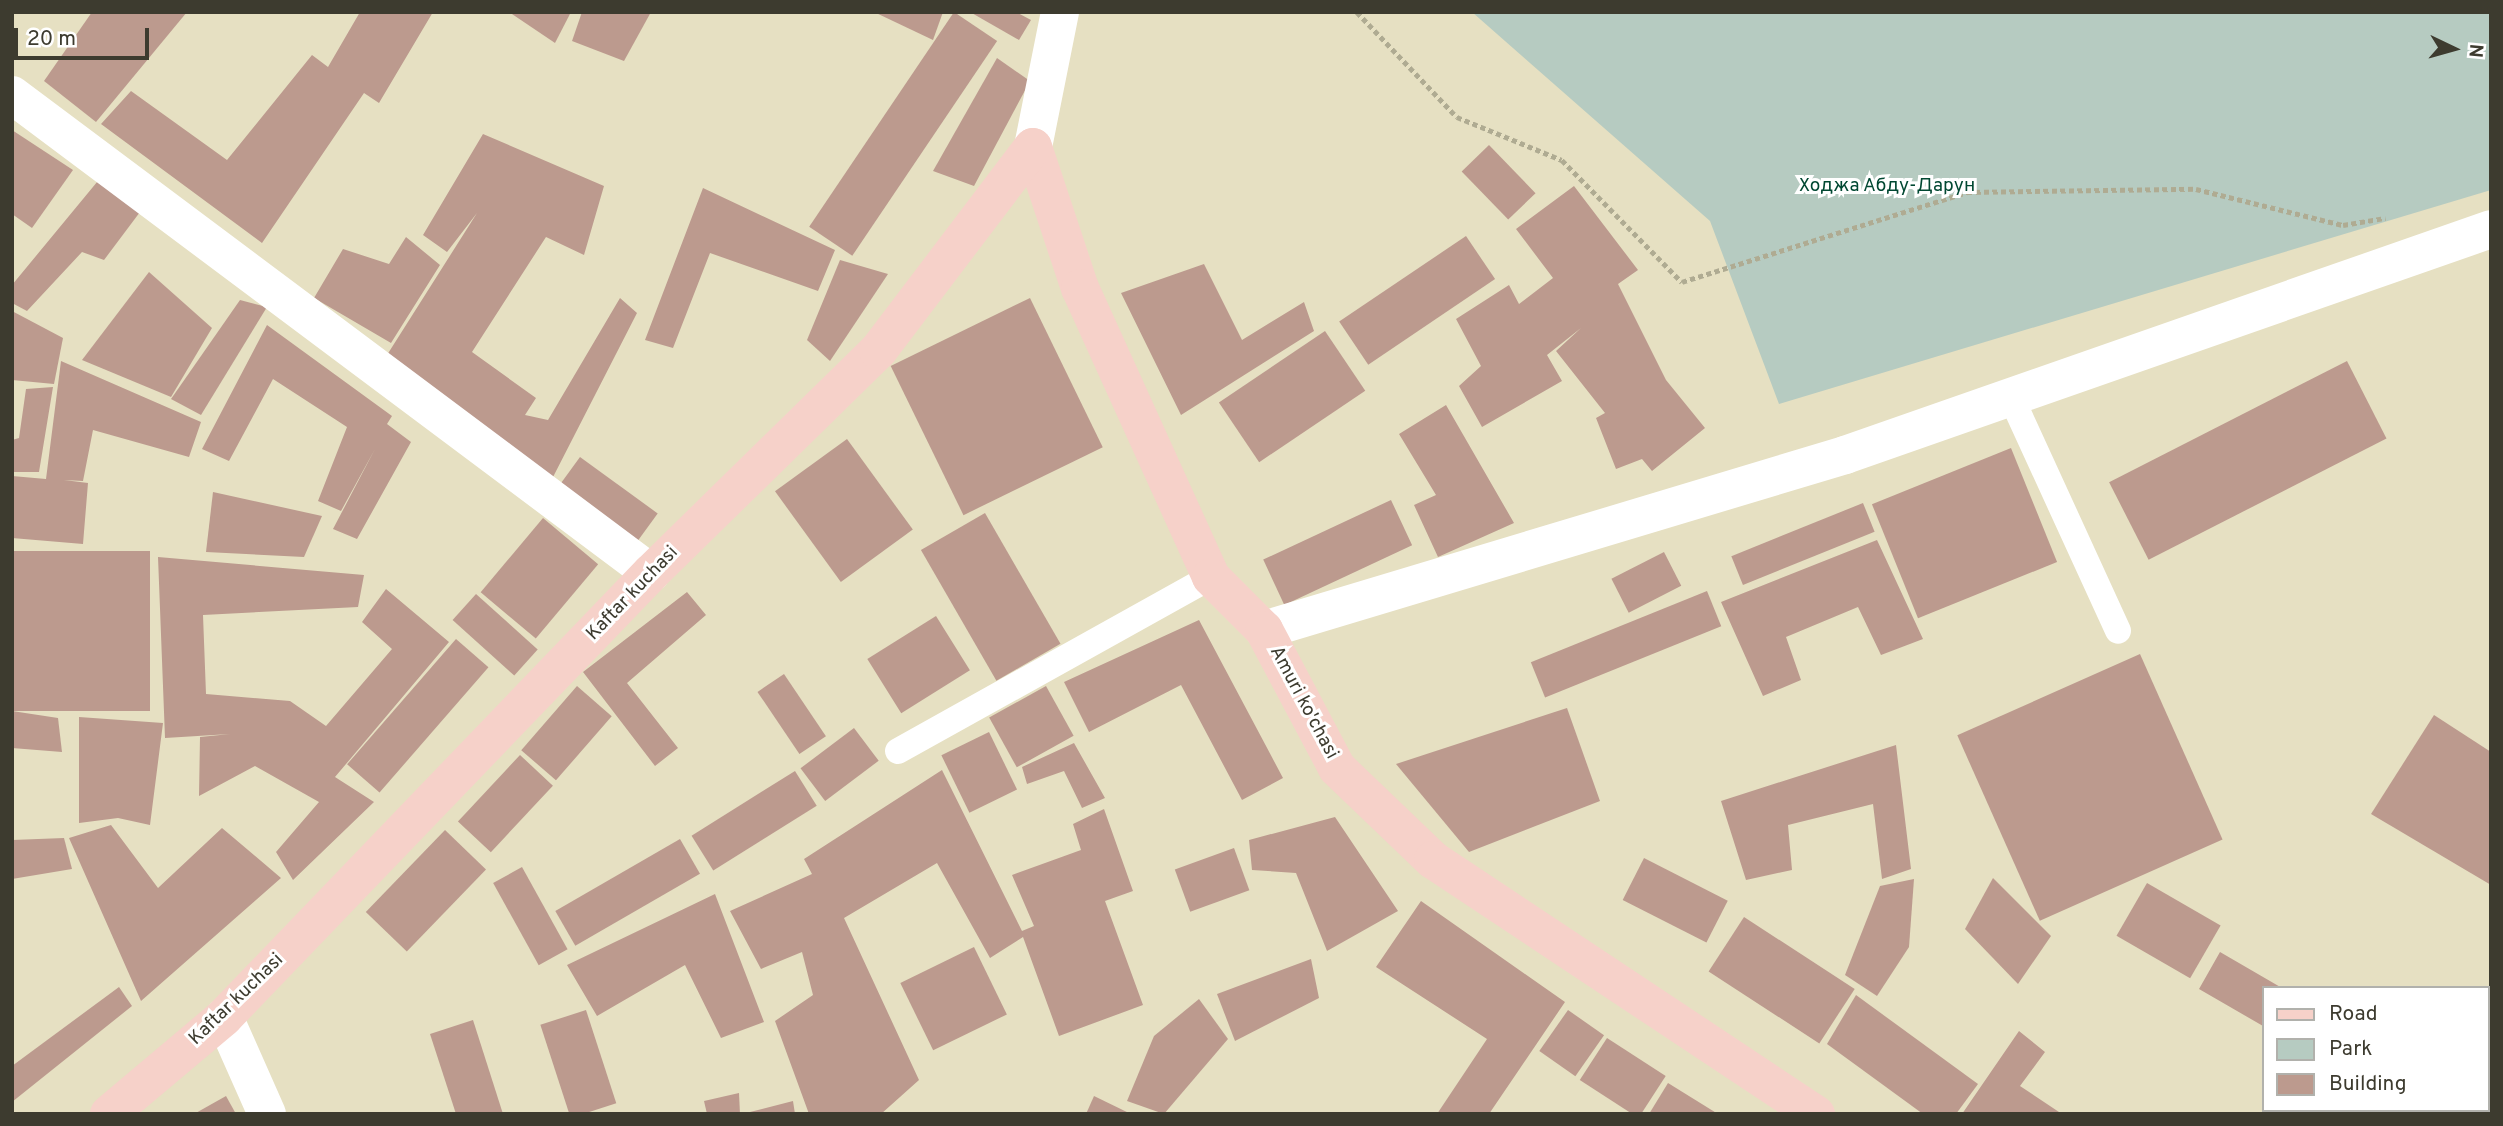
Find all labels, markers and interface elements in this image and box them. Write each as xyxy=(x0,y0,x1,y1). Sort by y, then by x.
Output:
scale bar xyxy=(18,14,152,58)
north arrow xyxy=(2419,14,2489,84)
text: 20 m xyxy=(27,26,76,53)
text: N xyxy=(2462,43,2487,59)
park label: Ходжа Абду-Дарун xyxy=(1798,176,1976,198)
street label: Kaftar kuchasi xyxy=(582,542,684,646)
street label: Amuri ko'chasi xyxy=(1264,643,1342,763)
street label: Kaftar kuchasi xyxy=(185,949,289,1051)
legend xyxy=(2262,986,2489,1112)
text: Road xyxy=(2329,1001,2378,1028)
text: Park xyxy=(2329,1036,2372,1063)
text: Building xyxy=(2329,1071,2407,1098)

